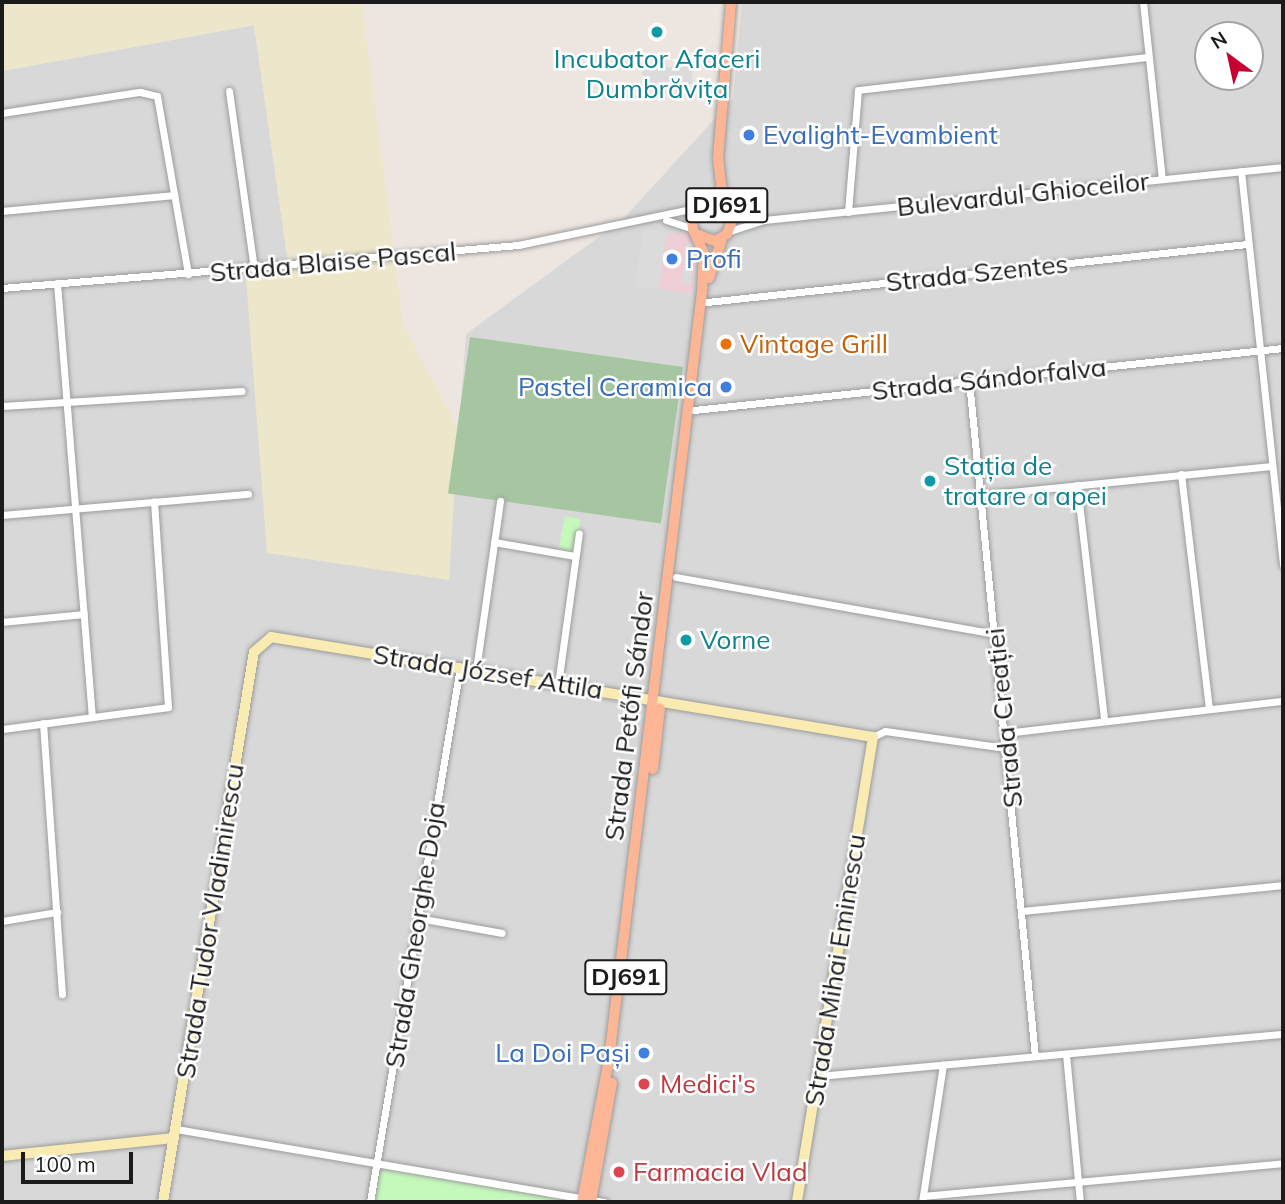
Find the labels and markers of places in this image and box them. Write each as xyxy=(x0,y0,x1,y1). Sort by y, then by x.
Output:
marker: Incubator Afaceri Dumbrăvița xyxy=(649,24,665,40)
place label: Incubator Afaceri Dumbrăvița xyxy=(554,43,760,104)
place label: Evalight-Evambient xyxy=(763,119,998,151)
marker: Evalight-Evambient xyxy=(741,127,757,143)
place label: Profi xyxy=(686,243,742,275)
marker: Profi xyxy=(664,251,680,267)
place label: Vintage Grill xyxy=(740,328,888,360)
marker: Vintage Grill xyxy=(718,336,734,352)
place label: Pastel Ceramica xyxy=(518,371,712,403)
marker: Pastel Ceramica xyxy=(718,379,734,395)
place label: Stația de tratare a apei xyxy=(944,450,1107,512)
marker: Stația de tratare a apei xyxy=(922,473,938,489)
place label: Vorne xyxy=(700,624,770,656)
marker: Vorne xyxy=(678,632,694,648)
place label: La Doi Pași xyxy=(495,1037,630,1069)
marker: La Doi Pași xyxy=(636,1045,652,1061)
place label: Medici's xyxy=(660,1068,756,1100)
marker: Medici's xyxy=(634,1074,654,1094)
place label: Farmacia Vlad xyxy=(633,1156,808,1188)
marker: Farmacia Vlad xyxy=(611,1164,627,1180)

